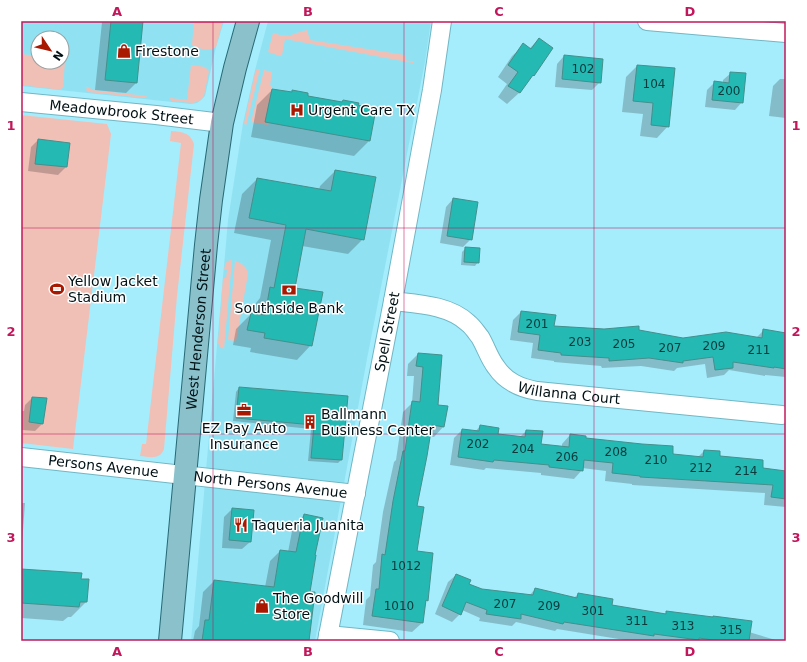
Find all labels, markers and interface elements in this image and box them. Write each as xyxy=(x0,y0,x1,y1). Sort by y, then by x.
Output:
text: A xyxy=(112,4,122,19)
text: B xyxy=(303,4,313,19)
text: C xyxy=(494,4,504,19)
text: D xyxy=(685,4,696,19)
north arrow xyxy=(30,30,70,70)
shop icon: Firestone xyxy=(116,43,132,59)
place label: Firestone xyxy=(135,43,199,59)
text: N xyxy=(50,48,66,63)
house number: 102 xyxy=(572,62,594,76)
house number: 104 xyxy=(643,77,665,91)
house number: 200 xyxy=(718,84,740,98)
street label: Meadowbrook Street xyxy=(49,97,195,128)
hospital icon: Urgent Care TX xyxy=(289,102,305,118)
place label: Urgent Care TX xyxy=(308,102,415,118)
text: 1 xyxy=(6,118,16,133)
text: 1 xyxy=(791,118,801,133)
street label: West Henderson Street xyxy=(183,247,214,411)
place label: Yellow Jacket Stadium xyxy=(67,273,158,305)
sports icon: Yellow Jacket Stadium xyxy=(49,281,65,297)
bank icon: Southside Bank xyxy=(281,282,297,298)
street label: Spell Street xyxy=(371,290,403,373)
place label: Southside Bank xyxy=(235,300,344,316)
house number: 201 xyxy=(526,317,548,331)
text: 2 xyxy=(6,324,16,339)
text: 2 xyxy=(791,324,801,339)
house number: 203 xyxy=(569,335,591,349)
house number: 205 xyxy=(613,337,635,351)
house number: 209 xyxy=(703,339,725,353)
house number: 207 xyxy=(659,341,681,355)
house number: 211 xyxy=(748,343,770,357)
street label: Willanna Court xyxy=(516,378,621,407)
office icon: EZ Pay Auto Insurance xyxy=(236,402,252,418)
place label: Ballmann Business Center xyxy=(321,406,435,438)
building icon: Ballmann Business Center xyxy=(302,414,318,430)
place label: EZ Pay Auto Insurance xyxy=(202,420,286,452)
house number: 202 xyxy=(467,437,489,451)
house number: 204 xyxy=(512,442,534,456)
house number: 208 xyxy=(605,445,627,459)
house number: 206 xyxy=(556,450,578,464)
street label: Persons Avenue xyxy=(48,452,159,480)
house number: 210 xyxy=(645,453,667,467)
house number: 212 xyxy=(690,461,712,475)
house number: 214 xyxy=(735,464,757,478)
street label: North Persons Avenue xyxy=(193,468,348,501)
restaurant icon: Taqueria Juanita xyxy=(233,517,249,533)
place label: Taqueria Juanita xyxy=(251,517,364,533)
text: 3 xyxy=(6,530,16,545)
text: 3 xyxy=(791,530,801,545)
house number: 1012 xyxy=(391,559,421,573)
place label: The Goodwill Store xyxy=(272,590,363,622)
house number: 207 xyxy=(494,597,516,611)
shop icon: The Goodwill Store xyxy=(254,598,270,614)
house number: 1010 xyxy=(384,599,414,613)
house number: 209 xyxy=(538,599,560,613)
house number: 301 xyxy=(582,604,604,618)
house number: 311 xyxy=(626,614,648,628)
house number: 313 xyxy=(672,619,694,633)
house number: 315 xyxy=(720,623,742,637)
text: A xyxy=(112,644,122,659)
text: B xyxy=(303,644,313,659)
text: C xyxy=(494,644,504,659)
text: D xyxy=(685,644,696,659)

